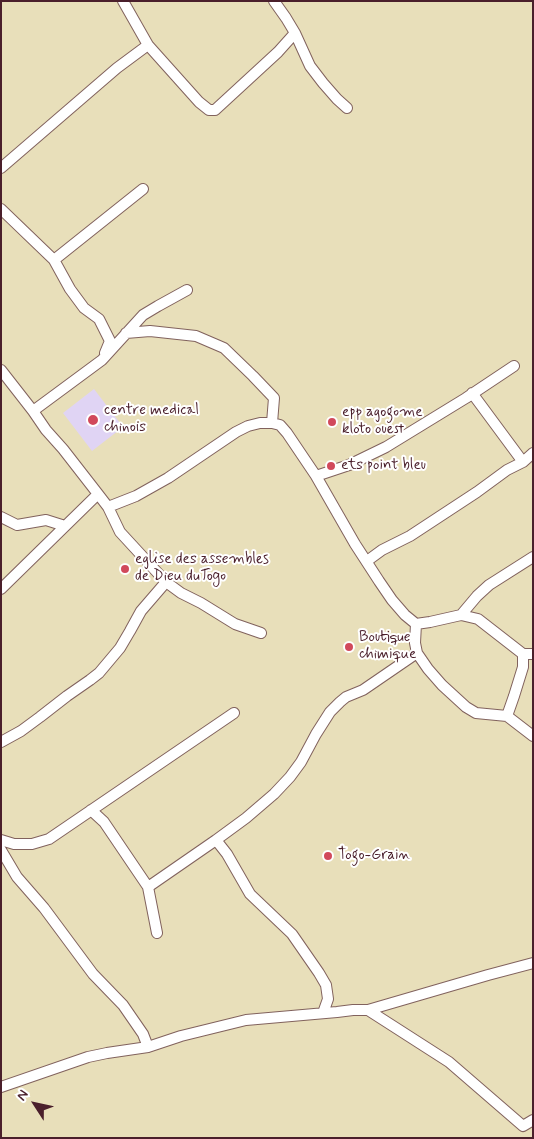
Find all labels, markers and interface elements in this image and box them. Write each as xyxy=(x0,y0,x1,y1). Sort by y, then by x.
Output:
place label: centre medical chinois xyxy=(104,402,199,437)
place label: epp agogome kloto ouest xyxy=(342,404,423,439)
marker: centre medical chinois xyxy=(86,413,100,427)
marker: epp agogome kloto ouest xyxy=(326,416,338,428)
place label: ets point bleu xyxy=(341,457,426,475)
marker: ets point bleu xyxy=(325,460,337,472)
place label: eglise des assembles de Dieu duTogo xyxy=(135,551,269,586)
marker: eglise des assembles de Dieu duTogo xyxy=(119,563,131,575)
place label: Boutique chimique xyxy=(359,629,416,664)
marker: Boutique chimique xyxy=(343,641,355,653)
place label: Togo-Grain xyxy=(338,847,410,865)
marker: Togo-Grain xyxy=(322,850,334,862)
north arrow xyxy=(10,1079,60,1129)
text: N xyxy=(13,1086,33,1104)

